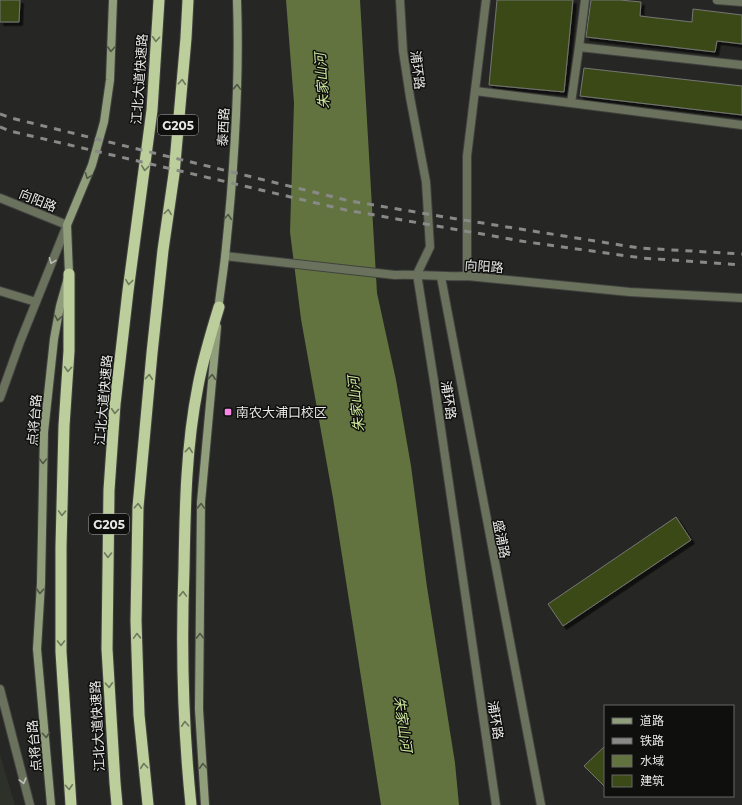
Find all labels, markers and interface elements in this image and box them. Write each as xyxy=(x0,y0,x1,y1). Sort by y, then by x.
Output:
street label: 江北大道快速路 xyxy=(128,33,150,125)
one-way arrow xyxy=(152,36,161,42)
one-way arrow xyxy=(107,46,115,52)
water label: 朱家山河 xyxy=(311,49,333,110)
street label: 浦环路 xyxy=(408,50,428,90)
one-way arrow xyxy=(177,79,186,85)
one-way arrow xyxy=(232,84,241,90)
street label: 泰西路 xyxy=(214,107,232,147)
road number: G205 xyxy=(158,115,198,135)
one-way arrow xyxy=(140,165,149,171)
one-way arrow xyxy=(84,172,92,179)
street label: 向阳路 xyxy=(17,185,59,215)
one-way arrow xyxy=(163,208,172,215)
one-way arrow xyxy=(223,214,232,220)
one-way arrow xyxy=(48,257,56,264)
street label: 向阳路 xyxy=(464,257,504,275)
one-way arrow xyxy=(125,279,134,285)
one-way arrow xyxy=(54,315,62,321)
street label: 江北大道快速路 xyxy=(91,354,115,446)
one-way arrow xyxy=(64,366,72,372)
water label: 朱家山河 xyxy=(344,372,368,433)
one-way arrow xyxy=(145,374,154,380)
one-way arrow xyxy=(207,374,216,380)
street label: 浦环路 xyxy=(438,380,460,420)
street label: 点将台路 xyxy=(24,393,44,447)
place label: 南农大浦口校区 xyxy=(236,404,327,420)
marker: 南农大浦口校区 xyxy=(223,407,233,417)
one-way arrow xyxy=(110,408,119,415)
one-way arrow xyxy=(184,447,193,454)
one-way arrow xyxy=(39,458,47,464)
one-way arrow xyxy=(134,503,143,509)
one-way arrow xyxy=(196,503,205,509)
one-way arrow xyxy=(58,510,66,516)
road number: G205 xyxy=(89,514,129,534)
street label: 盛浦路 xyxy=(490,518,514,560)
one-way arrow xyxy=(104,552,112,558)
one-way arrow xyxy=(36,588,44,594)
one-way arrow xyxy=(179,591,187,597)
one-way arrow xyxy=(132,633,141,639)
one-way arrow xyxy=(196,633,204,639)
one-way arrow xyxy=(57,640,65,646)
street label: 江北大道快速路 xyxy=(87,680,107,772)
one-way arrow xyxy=(104,682,113,688)
water label: 朱家山河 xyxy=(390,695,416,756)
street label: 浦环路 xyxy=(485,699,507,741)
legend xyxy=(604,705,734,797)
text: 道路 xyxy=(640,713,664,728)
street label: 点将台路 xyxy=(24,719,44,773)
one-way arrow xyxy=(181,721,190,727)
one-way arrow xyxy=(41,732,50,738)
text: 铁路 xyxy=(640,733,664,748)
text: 水域 xyxy=(640,753,664,768)
one-way arrow xyxy=(140,763,149,769)
one-way arrow xyxy=(198,763,207,769)
text: 建筑 xyxy=(640,773,664,788)
one-way arrow xyxy=(18,777,27,784)
one-way arrow xyxy=(65,784,73,790)

